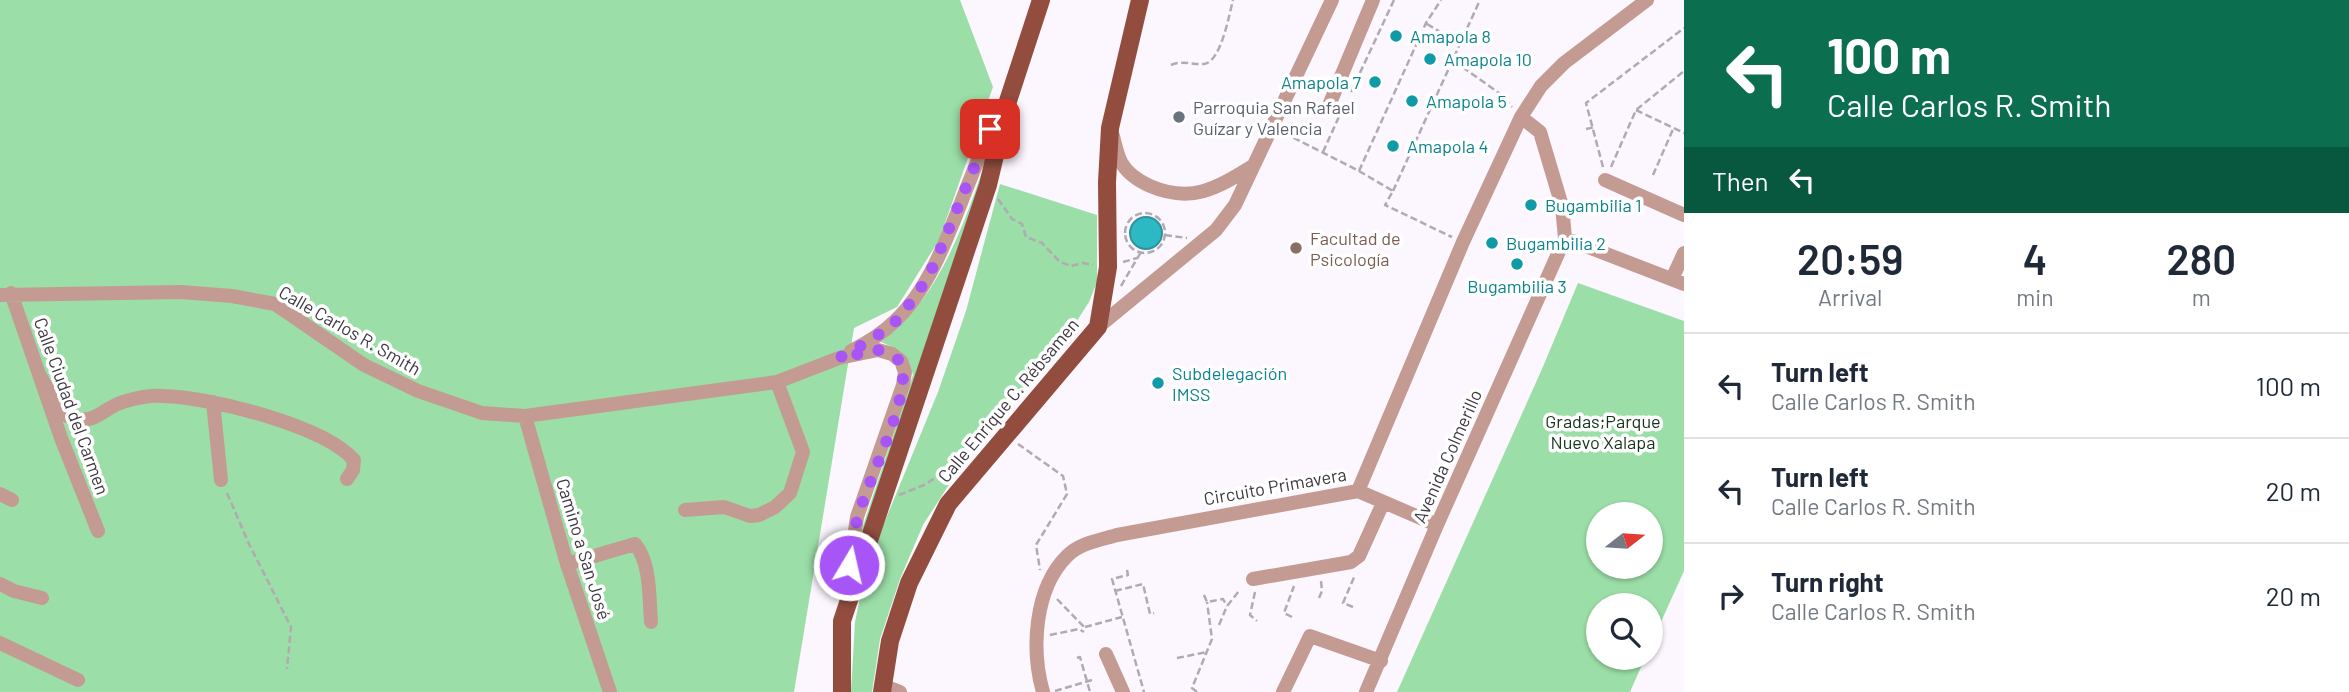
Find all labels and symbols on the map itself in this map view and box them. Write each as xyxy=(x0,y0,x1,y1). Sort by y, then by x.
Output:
place label: Amapola 8 xyxy=(1410,25,1491,47)
marker: Amapola 8 xyxy=(1388,28,1404,44)
place label: Amapola 10 xyxy=(1444,48,1532,70)
marker: Amapola 10 xyxy=(1422,51,1438,67)
place label: Amapola 7 xyxy=(1281,71,1361,93)
marker: Amapola 7 xyxy=(1367,74,1383,90)
place label: Amapola 5 xyxy=(1426,90,1507,112)
marker: Amapola 5 xyxy=(1404,93,1420,109)
place label: Parroquia San Rafael Guízar y Valencia xyxy=(1193,96,1355,139)
pin xyxy=(960,99,1020,159)
marker: Parroquia San Rafael Guízar y Valencia xyxy=(1171,109,1187,125)
place label: Amapola 4 xyxy=(1407,135,1489,157)
marker: Amapola 4 xyxy=(1385,138,1401,154)
place label: Bugambilia 1 xyxy=(1545,194,1642,216)
marker: Bugambilia 1 xyxy=(1523,197,1539,213)
place label: Facultad de Psicología xyxy=(1310,227,1401,270)
place label: Bugambilia 2 xyxy=(1506,232,1606,254)
marker: Bugambilia 2 xyxy=(1484,235,1500,251)
marker: Facultad de Psicología xyxy=(1288,240,1304,256)
marker: Bugambilia 3 xyxy=(1509,256,1525,272)
place label: Bugambilia 3 xyxy=(1467,275,1567,297)
street label: Calle Carlos R. Smith xyxy=(275,280,425,380)
street label: Calle Enrique C. Rébsamen xyxy=(933,313,1083,487)
street label: Calle Ciudad del Carmen xyxy=(30,314,114,498)
place label: Subdelegación IMSS xyxy=(1172,362,1287,405)
marker: Subdelegación IMSS xyxy=(1150,375,1166,391)
street label: Avenida Colmerillo xyxy=(1408,386,1486,526)
park label: Gradas;Parque Nuevo Xalapa xyxy=(1545,410,1661,453)
street label: Circuito Primavera xyxy=(1202,463,1348,509)
street label: Camino a San José xyxy=(552,476,616,622)
north arrow xyxy=(1586,502,1662,579)
position arrow xyxy=(812,528,886,602)

